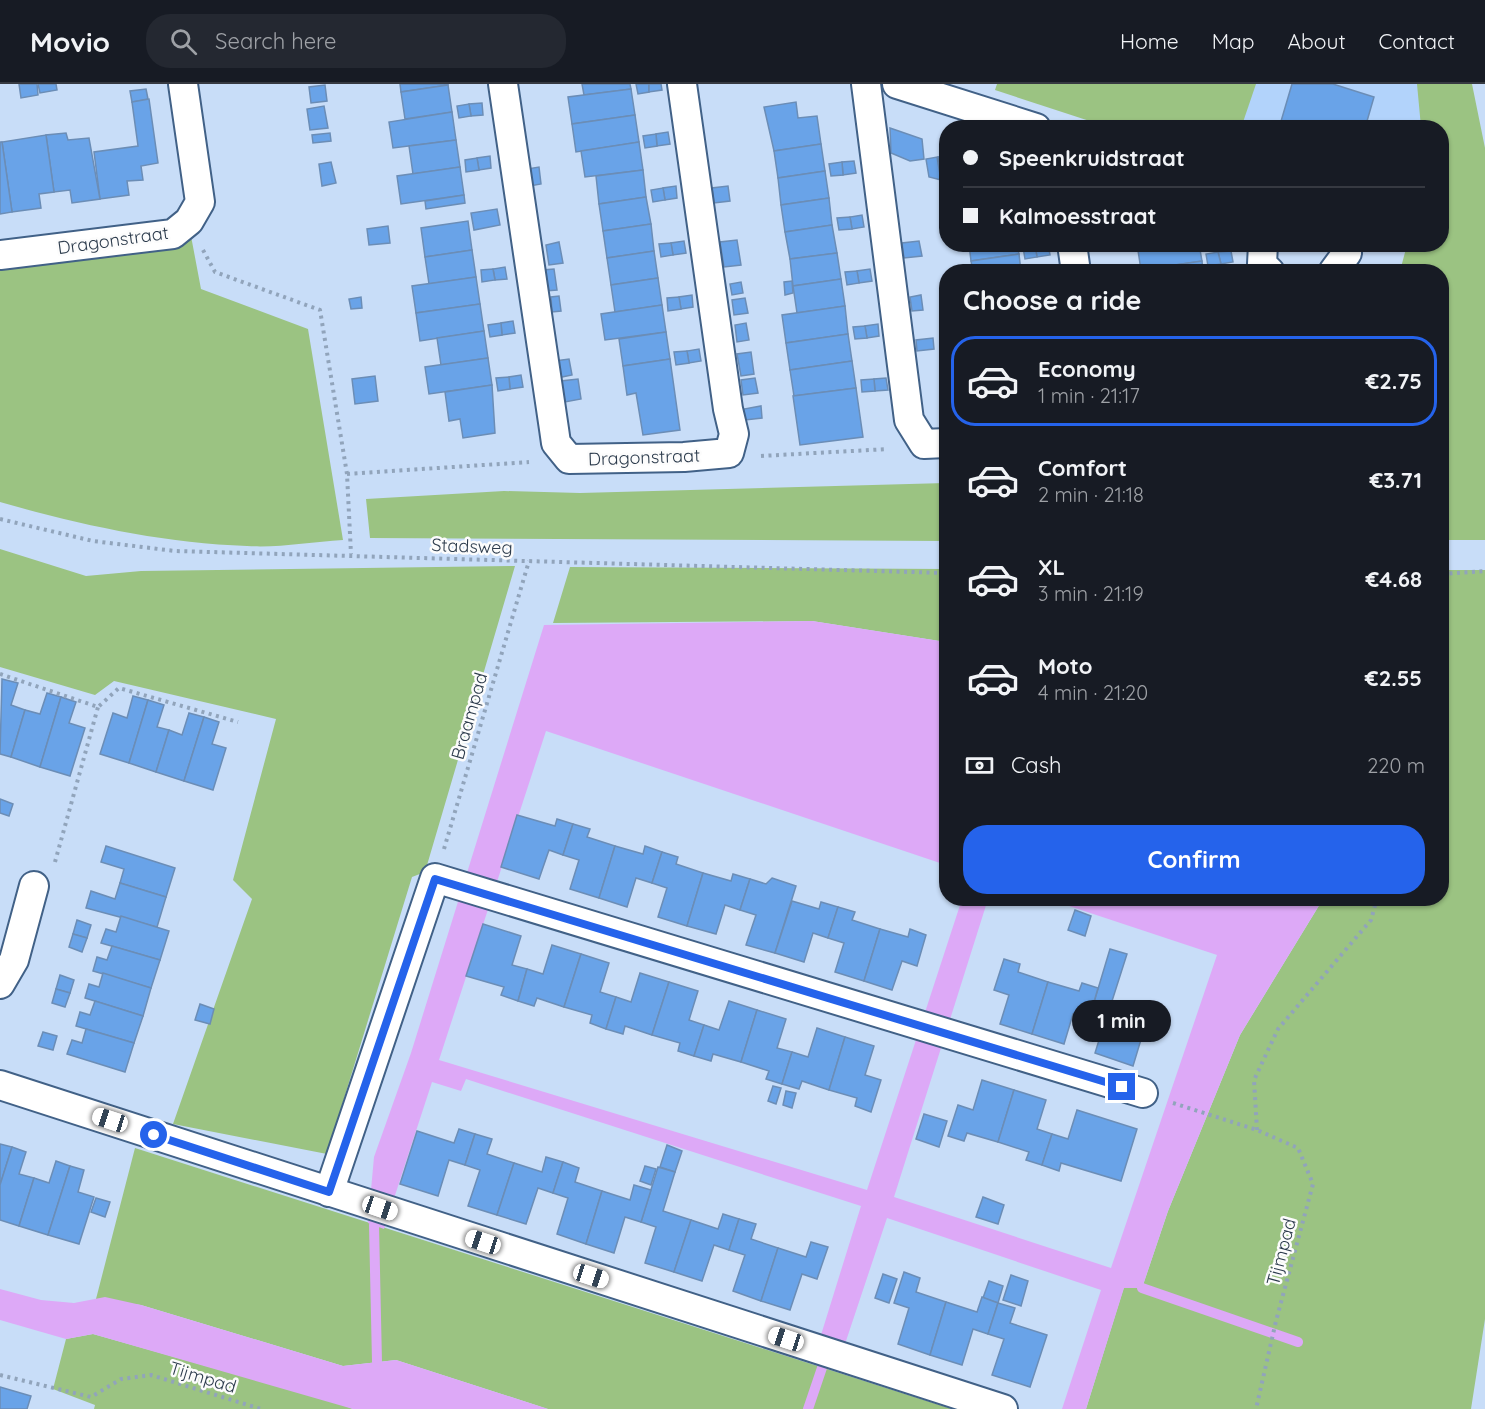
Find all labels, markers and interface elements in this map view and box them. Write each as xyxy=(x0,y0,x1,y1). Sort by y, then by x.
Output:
search box xyxy=(146,14,566,68)
text: Movio xyxy=(30,24,110,59)
icon: search xyxy=(167,25,200,58)
text: Search here xyxy=(215,27,337,55)
text: Home xyxy=(1120,28,1179,54)
text: Map xyxy=(1212,28,1255,54)
text: About xyxy=(1288,28,1346,54)
text: Contact xyxy=(1379,28,1455,54)
text: Speenkruidstraat xyxy=(999,144,1185,172)
text: Kalmoesstraat xyxy=(999,202,1157,230)
street label: Dragonstraat xyxy=(56,221,170,259)
text: Choose a ride xyxy=(963,283,1141,317)
icon: car xyxy=(966,354,1020,408)
text: Economy xyxy=(1038,355,1136,383)
text: €2.75 xyxy=(1365,367,1422,395)
text: 1 min · 21:17 xyxy=(1038,383,1140,408)
street label: Dragonstraat xyxy=(588,444,700,470)
icon: car xyxy=(966,453,1020,507)
text: Comfort xyxy=(1038,454,1127,482)
text: €3.71 xyxy=(1369,466,1422,494)
text: 2 min · 21:18 xyxy=(1038,482,1144,507)
street label: Stadsweg xyxy=(431,533,513,559)
icon: car xyxy=(966,552,1020,606)
text: XL xyxy=(1038,553,1065,581)
text: €4.68 xyxy=(1366,565,1422,593)
text: 3 min · 21:19 xyxy=(1038,581,1144,606)
icon: car xyxy=(966,651,1020,705)
text: Moto xyxy=(1038,652,1092,680)
text: €2.55 xyxy=(1365,664,1422,692)
street label: Braampad xyxy=(446,670,492,762)
text: 4 min · 21:20 xyxy=(1038,680,1148,705)
icon: cash xyxy=(963,749,996,782)
text: Cash xyxy=(1011,751,1062,779)
text: 220 m xyxy=(1367,753,1425,778)
button: Confirm xyxy=(963,825,1425,894)
callout: 1 min xyxy=(1072,1000,1172,1042)
text: 1 min xyxy=(1097,1008,1146,1033)
route end xyxy=(1108,1073,1135,1100)
car xyxy=(90,1106,130,1134)
route start xyxy=(140,1121,167,1148)
car xyxy=(360,1194,400,1222)
street label: Tijmpad xyxy=(1261,1216,1301,1288)
car xyxy=(463,1228,503,1256)
car xyxy=(571,1262,611,1290)
car xyxy=(766,1325,806,1353)
street label: Tijmpad xyxy=(167,1356,239,1398)

